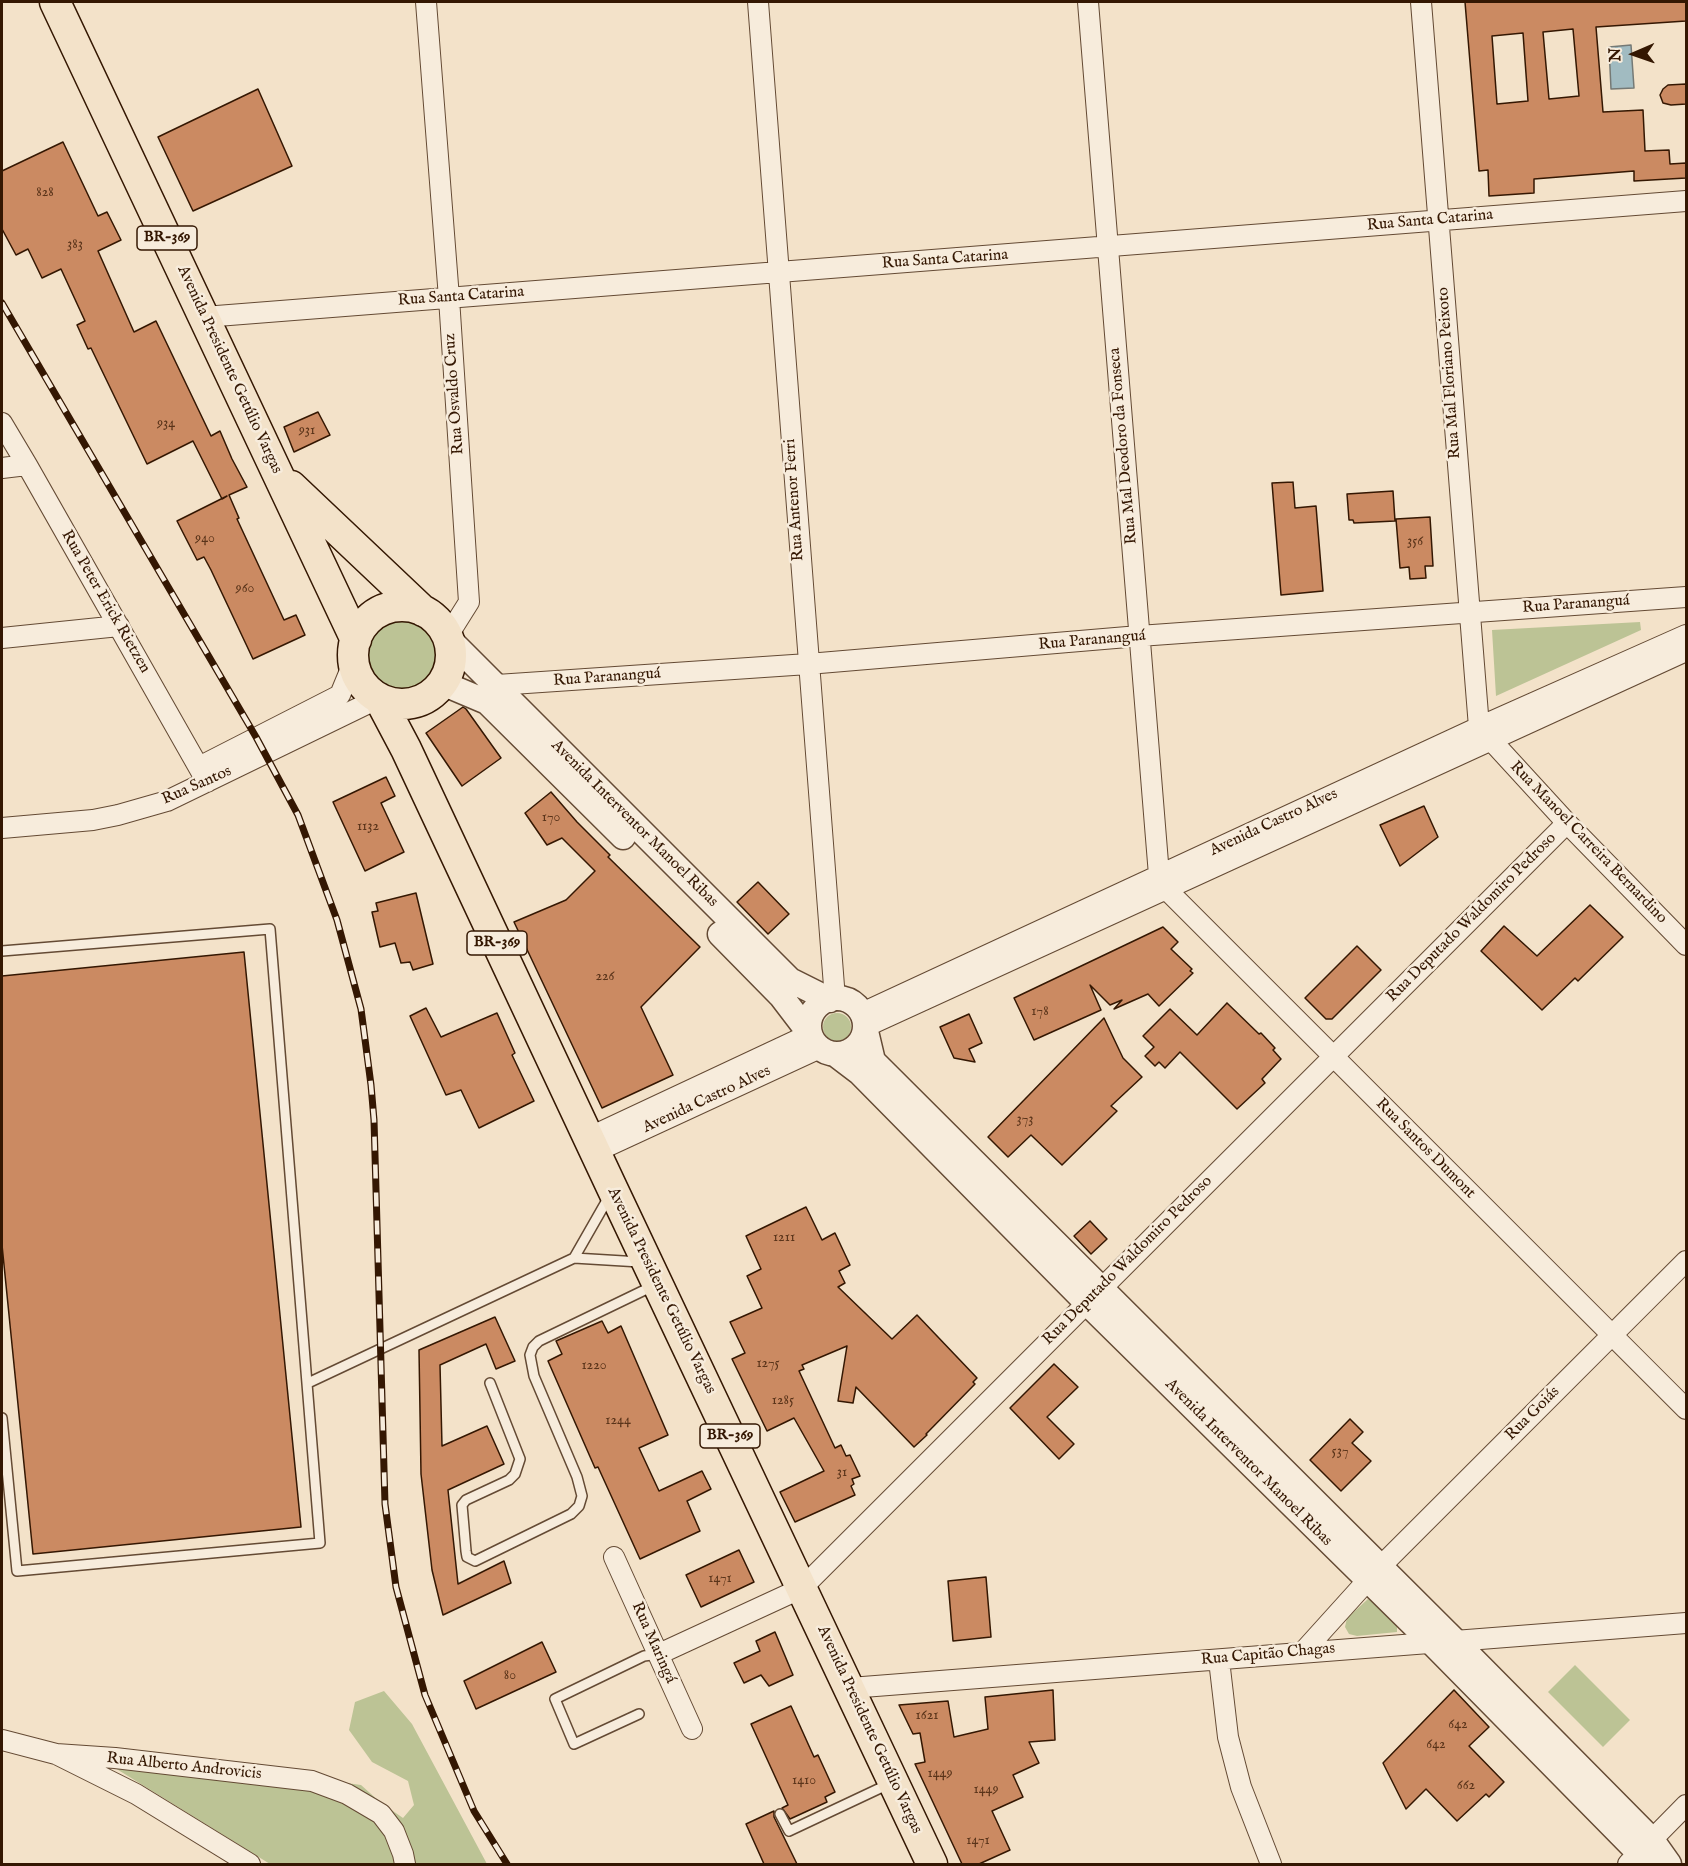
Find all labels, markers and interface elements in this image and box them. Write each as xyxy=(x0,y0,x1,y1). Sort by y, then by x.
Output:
north arrow xyxy=(1604,24,1664,84)
text: N xyxy=(1606,47,1626,62)
house number: 828 xyxy=(36,185,54,201)
street label: Rua Santa Catarina xyxy=(1366,206,1494,236)
road number: BR-369 xyxy=(137,226,197,250)
house number: 383 xyxy=(67,237,83,253)
street label: Rua Santa Catarina xyxy=(881,246,1009,274)
street label: Avenida Presidente Getúlio Vargas xyxy=(172,263,286,477)
street label: Rua Santa Catarina xyxy=(397,283,525,311)
street label: Rua Mal Floriano Peixoto xyxy=(1434,286,1466,460)
street label: Rua Osvaldo Cruz xyxy=(441,333,469,455)
street label: Rua Mal Deodoro da Fonseca xyxy=(1106,347,1142,545)
house number: 934 xyxy=(157,416,175,432)
house number: 931 xyxy=(299,423,315,439)
street label: Rua Antenor Ferri xyxy=(781,438,809,562)
street label: Rua Peter Erick Rietzen xyxy=(56,527,154,677)
house number: 940 xyxy=(195,531,215,547)
house number: 356 xyxy=(1407,534,1423,550)
house number: 960 xyxy=(236,581,254,597)
street label: Rua Parananguá xyxy=(1522,592,1630,618)
street label: Rua Parananguá xyxy=(1038,627,1146,655)
street label: Rua Parananguá xyxy=(553,665,661,691)
street label: Avenida Interventor Manoel Ribas xyxy=(546,736,722,912)
street label: Rua Manoel Carreira Bernardino xyxy=(1505,758,1671,928)
street label: Rua Santos xyxy=(159,762,235,810)
street label: Avenida Castro Alves xyxy=(1207,785,1341,861)
house number: 170 xyxy=(542,810,560,826)
house number: 1132 xyxy=(357,819,379,835)
street label: Rua Deputado Waldomiro Pedroso xyxy=(1383,829,1561,1007)
road number: BR-369 xyxy=(467,931,527,955)
house number: 226 xyxy=(595,969,615,985)
house number: 178 xyxy=(1031,1004,1049,1020)
street label: Avenida Castro Alves xyxy=(640,1062,774,1138)
street label: Rua Santos Dumont xyxy=(1371,1095,1479,1203)
house number: 373 xyxy=(1016,1112,1034,1128)
street label: Rua Deputado Waldomiro Pedroso xyxy=(1039,1172,1217,1350)
street label: Avenida Presidente Getúlio Vargas xyxy=(603,1185,719,1397)
house number: 1211 xyxy=(773,1230,795,1246)
house number: 1275 xyxy=(756,1356,780,1372)
house number: 1220 xyxy=(581,1358,607,1374)
street label: Avenida Interventor Manoel Ribas xyxy=(1160,1375,1336,1551)
street label: Rua Goiás xyxy=(1502,1383,1564,1445)
house number: 1285 xyxy=(772,1393,794,1409)
house number: 1244 xyxy=(605,1413,631,1429)
road number: BR-369 xyxy=(700,1424,760,1448)
house number: 537 xyxy=(1332,1444,1348,1460)
house number: 31 xyxy=(837,1465,847,1481)
house number: 1471 xyxy=(708,1571,732,1587)
street label: Rua Maringá xyxy=(627,1599,679,1687)
street label: Avenida Presidente Getúlio Vargas xyxy=(812,1623,926,1837)
street label: Rua Capitão Chagas xyxy=(1200,1640,1336,1670)
house number: 80 xyxy=(504,1668,516,1684)
house number: 1621 xyxy=(916,1708,938,1724)
house number: 642 xyxy=(1448,1717,1468,1733)
house number: 642 xyxy=(1426,1737,1446,1753)
street label: Rua Alberto Androvicis xyxy=(106,1749,262,1785)
house number: 1449 xyxy=(927,1766,953,1782)
house number: 1410 xyxy=(792,1773,816,1789)
house number: 662 xyxy=(1457,1778,1475,1794)
house number: 1449 xyxy=(973,1782,999,1798)
house number: 1471 xyxy=(966,1833,990,1849)

